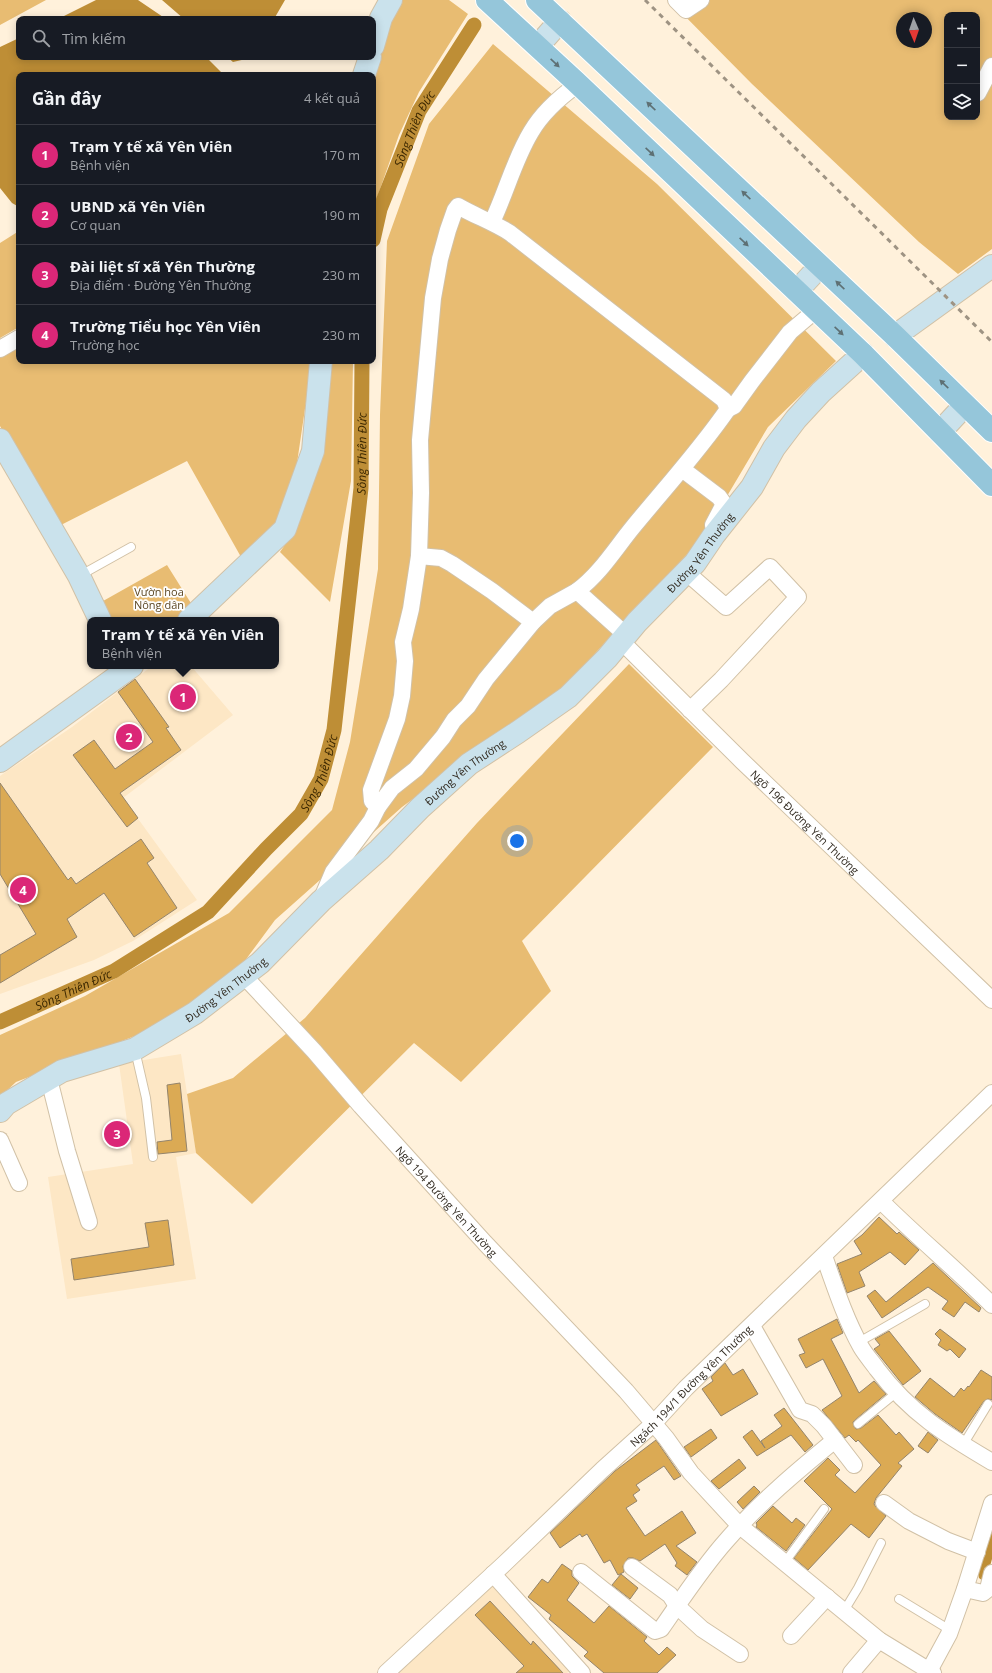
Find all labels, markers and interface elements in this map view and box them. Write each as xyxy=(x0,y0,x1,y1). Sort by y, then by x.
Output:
north arrow xyxy=(896,12,932,48)
map controls xyxy=(944,12,980,120)
button: + xyxy=(944,12,980,48)
search box xyxy=(16,16,376,60)
icon: search xyxy=(30,27,52,49)
text: Tìm kiếm xyxy=(62,28,126,48)
button: − xyxy=(944,48,980,84)
one-way arrow xyxy=(551,58,560,67)
button: layers xyxy=(944,84,980,120)
text: Gần đây xyxy=(32,87,101,110)
water label: Sông Thiên Đức xyxy=(389,87,439,169)
text: 4 kết quả xyxy=(304,89,360,107)
one-way arrow xyxy=(646,102,656,111)
text: Trạm Y tế xã Yên Viên xyxy=(70,136,232,156)
text: 1 xyxy=(41,146,49,164)
text: 170 m xyxy=(322,146,360,164)
one-way arrow xyxy=(645,147,655,157)
text: Bệnh viện xyxy=(70,156,130,174)
one-way arrow xyxy=(741,191,751,200)
text: UBND xã Yên Viên xyxy=(70,196,205,216)
text: 2 xyxy=(41,206,49,224)
text: 190 m xyxy=(322,206,360,224)
text: Cơ quan xyxy=(70,216,121,234)
one-way arrow xyxy=(739,237,749,246)
text: Đài liệt sĩ xã Yên Thường xyxy=(70,256,255,276)
text: 3 xyxy=(41,266,49,284)
text: 230 m xyxy=(322,266,360,284)
text: Địa điểm · Đường Yên Thường xyxy=(70,276,251,294)
one-way arrow xyxy=(835,280,845,289)
text: Trường Tiểu học Yên Viên xyxy=(70,316,261,336)
text: 4 xyxy=(41,326,49,344)
text: 230 m xyxy=(322,326,360,344)
one-way arrow xyxy=(834,326,843,335)
text: Trường học xyxy=(70,336,139,354)
one-way arrow xyxy=(939,379,949,389)
water label: Sông Thiên Đức xyxy=(352,412,370,495)
street label: Đường Yên Thường xyxy=(663,509,737,595)
park label: Vườn hoa Nông dân xyxy=(134,584,184,612)
popup xyxy=(87,617,279,669)
text: Trạm Y tế xã Yên Viên xyxy=(102,624,264,644)
text: Bệnh viện xyxy=(102,644,162,662)
pin: 1 xyxy=(170,682,196,712)
pin: 2 xyxy=(116,722,142,752)
water label: Sông Thiên Đức xyxy=(296,732,341,815)
street label: Đường Yên Thường xyxy=(421,735,508,808)
street label: Ngõ 196 Đường Yên Thường xyxy=(748,766,863,877)
your location xyxy=(507,831,527,851)
pin: 4 xyxy=(10,875,36,905)
street label: Đường Yên Thường xyxy=(182,953,270,1025)
water label: Sông Thiên Đức xyxy=(32,965,114,1014)
pin: 3 xyxy=(104,1119,130,1149)
street label: Ngõ 194 Đường Yên Thường xyxy=(393,1142,501,1259)
street label: Ngách 194/1 Đường Yên Thường xyxy=(626,1321,755,1449)

